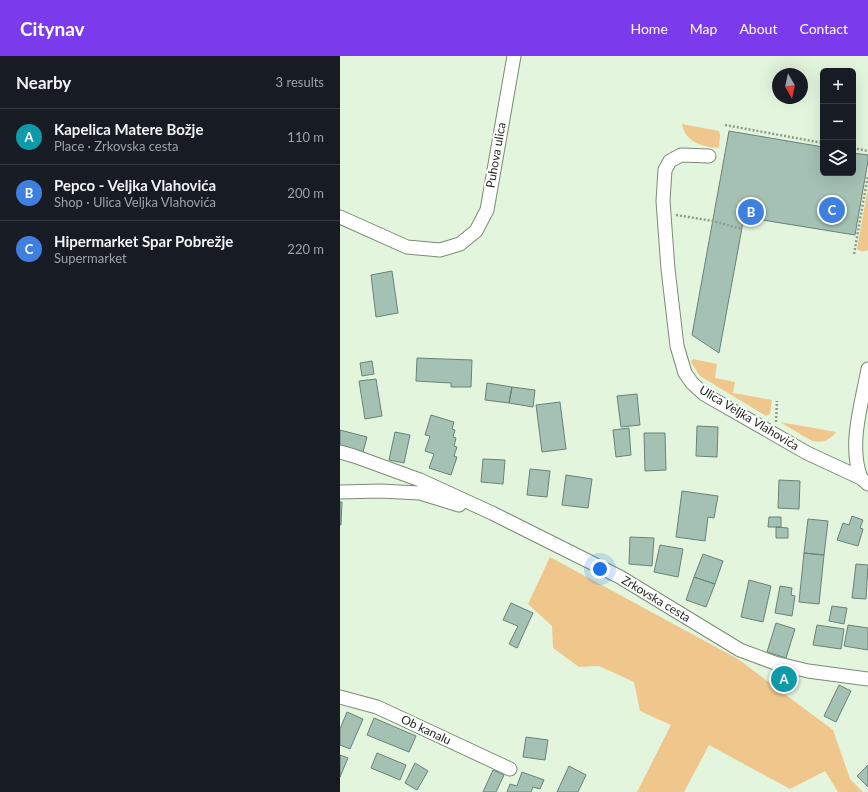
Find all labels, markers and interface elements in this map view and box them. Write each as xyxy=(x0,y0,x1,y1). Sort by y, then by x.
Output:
text: Citynav xyxy=(20,17,85,40)
text: Home xyxy=(630,20,668,37)
text: Map xyxy=(690,20,717,37)
text: About xyxy=(739,20,777,37)
text: Contact xyxy=(799,20,848,37)
north arrow xyxy=(772,68,808,104)
map controls xyxy=(820,68,856,176)
button: + xyxy=(820,68,856,104)
text: Nearby xyxy=(16,72,71,93)
text: 3 results xyxy=(276,74,324,90)
button: − xyxy=(820,104,856,140)
text: Kapelica Matere Božje xyxy=(54,120,203,138)
street label: Puhova ulica xyxy=(482,121,509,189)
text: A xyxy=(24,129,34,145)
text: 110 m xyxy=(287,129,324,145)
text: Place · Zrkovska cesta xyxy=(54,138,178,154)
button: layers xyxy=(820,140,856,176)
text: Pepco - Veljka Vlahovića xyxy=(54,176,216,194)
text: B xyxy=(25,185,33,201)
text: 200 m xyxy=(287,185,324,201)
text: Shop · Ulica Veljka Vlahovića xyxy=(54,194,216,210)
pin: C xyxy=(819,195,845,225)
pin: B xyxy=(738,197,764,227)
text: Hipermarket Spar Pobrežje xyxy=(54,232,233,250)
text: C xyxy=(25,241,33,257)
text: 220 m xyxy=(287,241,324,257)
text: Supermarket xyxy=(54,250,127,266)
street label: Ulica Veljka Vlahovića xyxy=(697,382,802,453)
your location xyxy=(590,559,610,579)
street label: Zrkovska cesta xyxy=(619,572,693,625)
pin: A xyxy=(771,664,797,694)
street label: Ob kanalu xyxy=(399,711,454,748)

